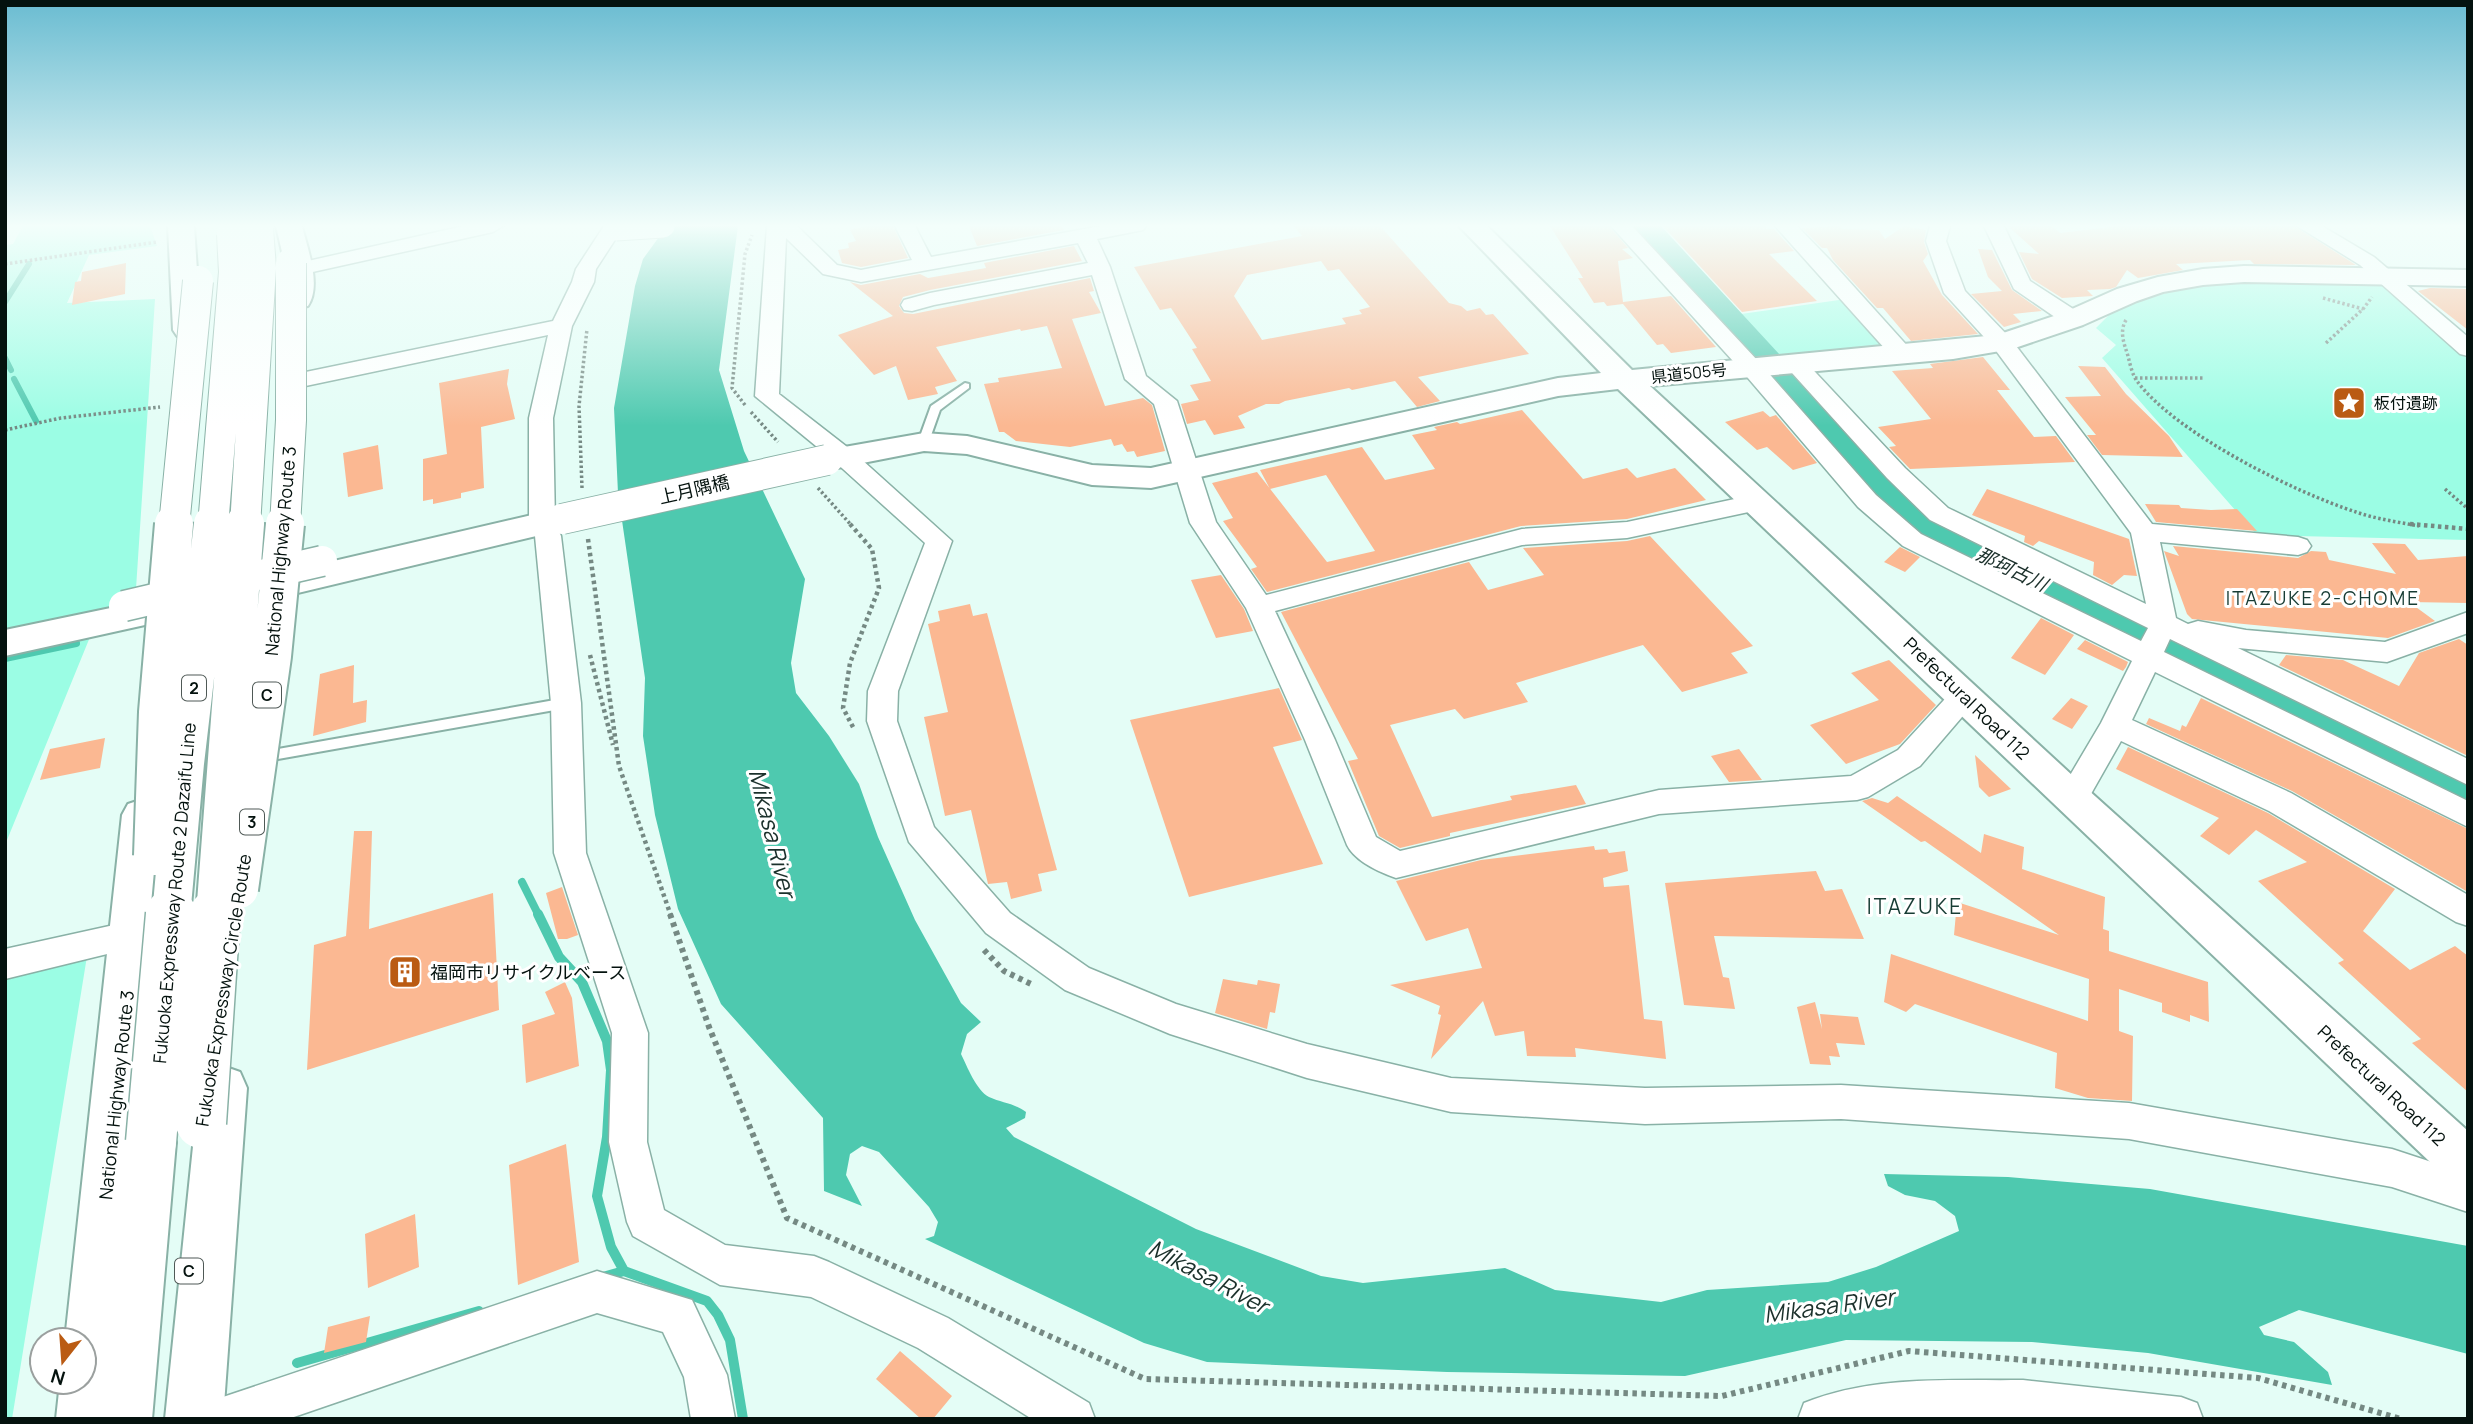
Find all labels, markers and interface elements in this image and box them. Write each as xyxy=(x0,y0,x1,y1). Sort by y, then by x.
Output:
street label: 県道505号 xyxy=(1650,358,1728,388)
place icon: 板付遺跡 xyxy=(2330,384,2368,422)
place label: 板付遺跡 xyxy=(2374,392,2438,414)
street label: National Highway Route 3 xyxy=(259,445,301,657)
street label: 上月隅橋 xyxy=(656,469,732,509)
water label: 那珂古川 xyxy=(1972,541,2054,598)
district label: ITAZUKE 2-CHOME xyxy=(2226,585,2420,611)
street label: Prefectural Road 112 xyxy=(1899,631,2035,765)
road number: 2 xyxy=(182,676,206,701)
road number: C xyxy=(253,682,281,708)
street label: Fukuoka Expressway Route 2 Dazaifu Line xyxy=(147,722,201,1064)
water label: Mikasa River xyxy=(742,765,805,903)
road number: 3 xyxy=(240,810,264,834)
street label: Fukuoka Expressway Circle Route xyxy=(190,852,256,1128)
district label: ITAZUKE xyxy=(1867,892,1963,920)
building icon: 福岡市リサイクルベース xyxy=(386,953,424,991)
place label: 福岡市リサイクルベース xyxy=(430,960,626,984)
street label: National Highway Route 3 xyxy=(93,989,139,1201)
street label: Prefectural Road 112 xyxy=(2313,1019,2451,1151)
water label: Mikasa River xyxy=(1144,1231,1277,1322)
road number: C xyxy=(175,1259,203,1284)
water label: Mikasa River xyxy=(1762,1280,1899,1330)
north arrow xyxy=(28,1326,98,1396)
text: N xyxy=(48,1363,68,1392)

